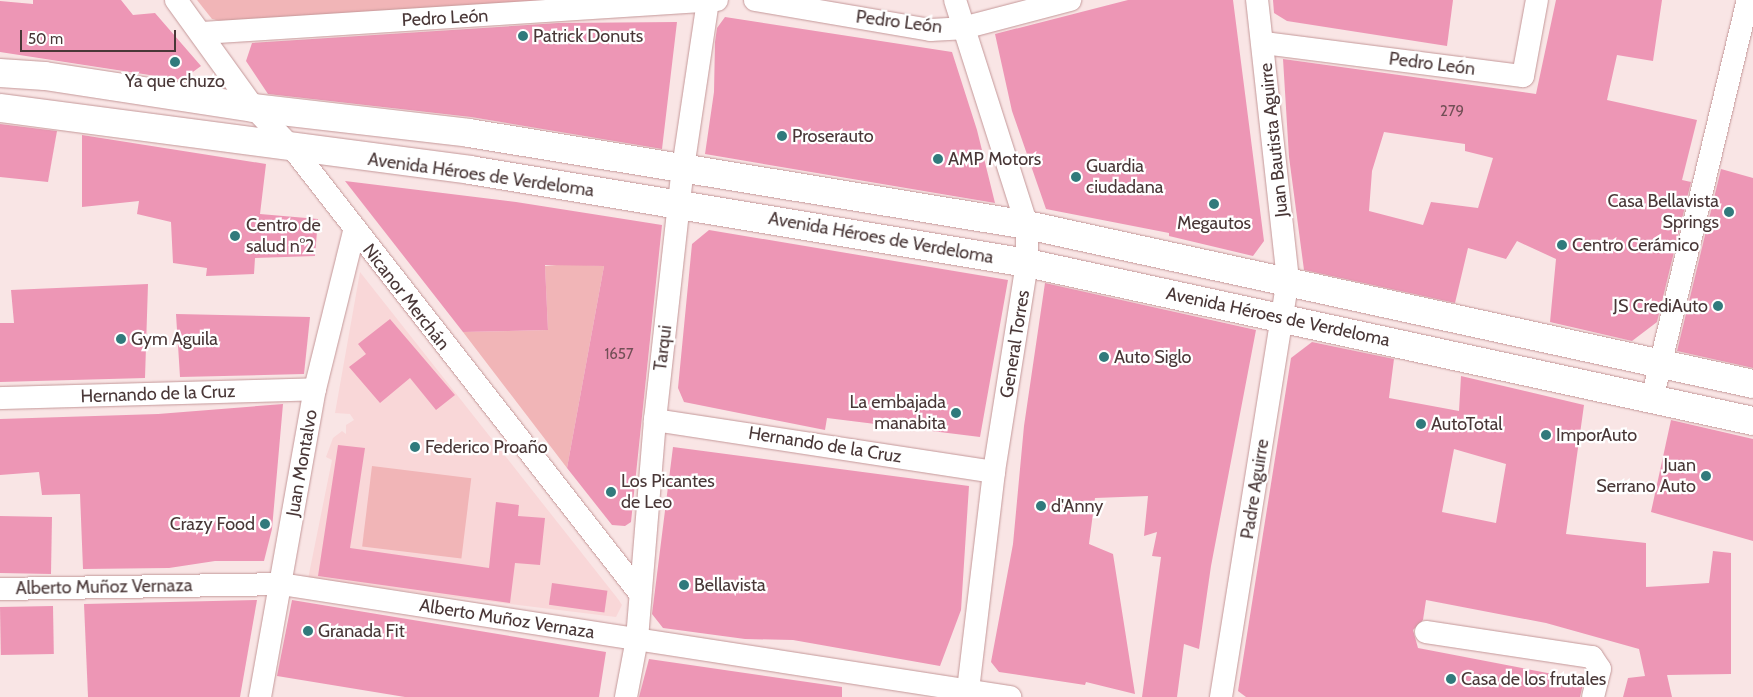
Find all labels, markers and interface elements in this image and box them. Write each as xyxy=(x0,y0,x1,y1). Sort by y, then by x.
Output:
street label: Pedro León xyxy=(401,5,489,31)
street label: Pedro León xyxy=(855,6,943,38)
scale bar xyxy=(22,20,179,52)
place label: Patrick Donuts xyxy=(533,25,643,47)
text: 50 m xyxy=(28,30,63,48)
marker: Patrick Donuts xyxy=(517,30,529,42)
street label: Pedro León xyxy=(1388,48,1476,80)
marker: Ya que chuzo xyxy=(169,56,181,68)
street label: Juan Bautista Aguirre xyxy=(1255,62,1293,218)
place label: Ya que chuzo xyxy=(125,70,225,92)
house number: 279 xyxy=(1440,103,1464,121)
place label: Proserauto xyxy=(792,125,874,147)
marker: Proserauto xyxy=(776,130,788,142)
street label: Avenida Héroes de Verdeloma xyxy=(367,148,595,202)
place label: AMP Motors xyxy=(948,148,1041,170)
marker: AMP Motors xyxy=(932,153,944,165)
place label: Guardia ciudadana xyxy=(1086,156,1163,198)
marker: Guardia ciudadana xyxy=(1070,171,1082,183)
place label: Casa Bellavista Springs xyxy=(1608,191,1719,233)
marker: Megautos xyxy=(1208,198,1220,210)
marker: Casa Bellavista Springs xyxy=(1723,206,1735,218)
street label: Avenida Héroes de Verdeloma xyxy=(767,208,995,268)
place label: Megautos xyxy=(1177,212,1251,234)
place label: Centro de salud n°2 xyxy=(246,215,321,258)
marker: Centro de salud n°2 xyxy=(228,229,242,243)
place label: Centro Cerámico xyxy=(1572,234,1699,256)
marker: Centro Cerámico xyxy=(1556,239,1568,251)
street label: Nicanor Merchán xyxy=(358,240,454,354)
street label: Avenida Héroes de Verdeloma xyxy=(1164,283,1392,351)
street label: General Torres xyxy=(996,289,1034,399)
place label: JS CrediAuto xyxy=(1613,295,1708,317)
marker: JS CrediAuto xyxy=(1712,300,1724,312)
street label: Tarqui xyxy=(649,324,677,372)
place label: Gym Aguila xyxy=(131,328,218,350)
marker: Gym Aguila xyxy=(115,333,127,345)
house number: 1657 xyxy=(604,346,634,364)
place label: Auto Siglo xyxy=(1114,346,1191,368)
marker: Auto Siglo xyxy=(1098,351,1110,363)
street label: Hernando de la Cruz xyxy=(80,381,236,407)
place label: La embajada manabita xyxy=(850,392,946,434)
marker: La embajada manabita xyxy=(950,407,962,419)
street label: Juan Montalvo xyxy=(282,408,322,518)
place label: AutoTotal xyxy=(1431,413,1503,435)
marker: AutoTotal xyxy=(1415,418,1427,430)
street label: Hernando de la Cruz xyxy=(747,422,903,468)
place label: ImporAuto xyxy=(1556,424,1637,446)
marker: ImporAuto xyxy=(1540,429,1552,441)
place label: Federico Proaño xyxy=(425,436,548,458)
street label: Padre Aguirre xyxy=(1236,437,1274,541)
marker: Federico Proaño xyxy=(409,441,421,453)
place label: Juan Serrano Auto xyxy=(1596,455,1696,498)
marker: Juan Serrano Auto xyxy=(1700,470,1712,482)
place label: Los Picantes de Leo xyxy=(621,471,715,514)
marker: Los Picantes de Leo xyxy=(605,486,617,498)
place label: d'Anny xyxy=(1051,495,1103,517)
marker: d'Anny xyxy=(1035,500,1047,512)
place label: Crazy Food xyxy=(170,513,255,535)
marker: Crazy Food xyxy=(259,518,271,530)
place label: Bellavista xyxy=(694,574,766,596)
street label: Alberto Muñoz Vernaza xyxy=(15,575,193,599)
marker: Bellavista xyxy=(678,579,690,591)
street label: Alberto Muñoz Vernaza xyxy=(418,595,596,643)
place label: Granada Fit xyxy=(318,620,405,642)
marker: Granada Fit xyxy=(302,625,314,637)
place label: Casa de los frutales xyxy=(1461,668,1606,690)
marker: Casa de los frutales xyxy=(1445,673,1457,685)

